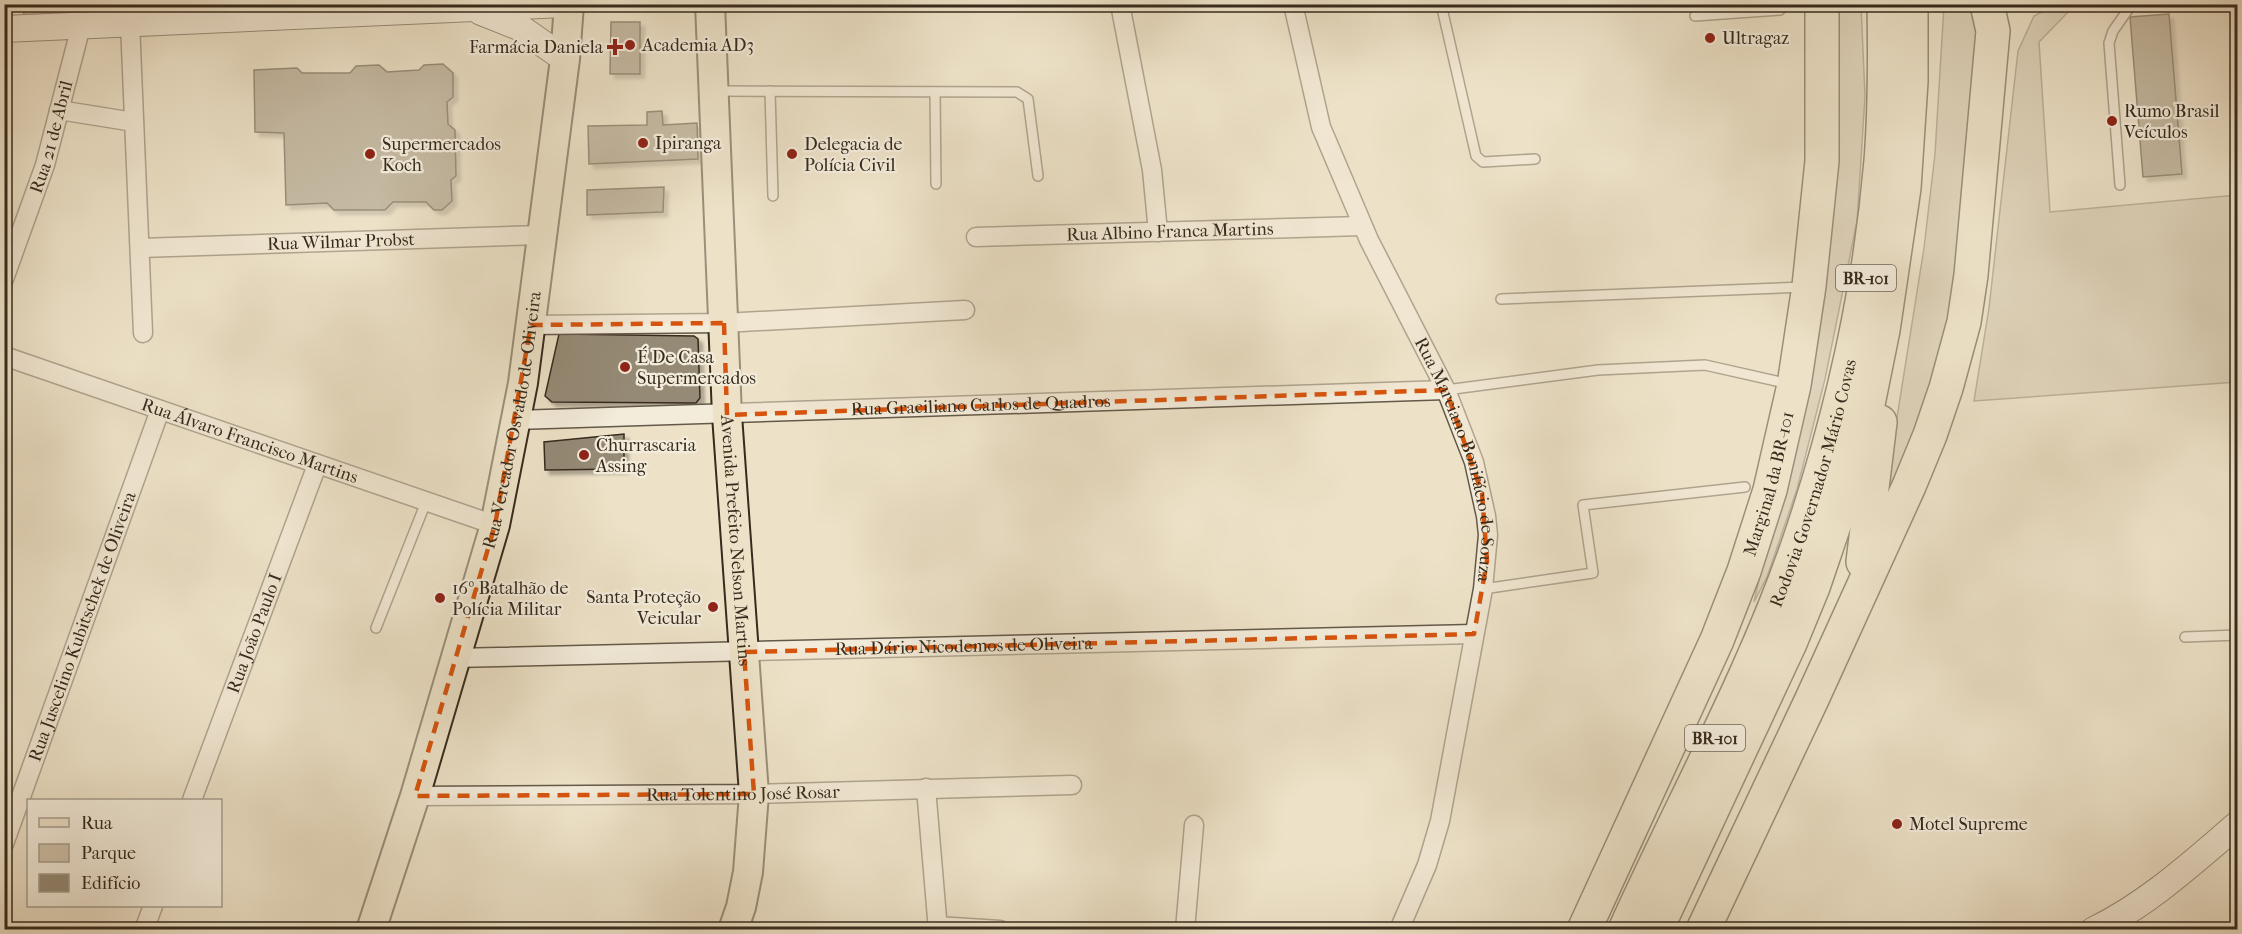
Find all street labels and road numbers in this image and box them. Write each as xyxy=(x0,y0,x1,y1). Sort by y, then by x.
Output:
street label: Rua 21 de Abril xyxy=(25,78,77,196)
street label: Rua Albino Franca Martins xyxy=(1066,218,1274,245)
street label: Rua Wilmar Probst xyxy=(267,229,416,254)
road number: BR-101 xyxy=(1836,265,1896,291)
street label: Rua Vereador Osvaldo de Oliveira xyxy=(478,289,545,551)
street label: Rua Marciano Bonifácio de Souza xyxy=(1410,334,1499,584)
street label: Rodovia Governador Mário Covas xyxy=(1765,357,1861,610)
street label: Rua Graciliano Carlos de Quadros xyxy=(851,390,1111,420)
street label: Rua Álvaro Francisco Martins xyxy=(139,394,361,488)
street label: Marginal da BR-101 xyxy=(1739,409,1798,559)
street label: Avenida Prefeito Nelson Martins xyxy=(716,413,755,667)
street label: Rua Juscelino Kubitschek de Oliveira xyxy=(24,488,140,764)
street label: Rua João Paulo I xyxy=(222,570,286,696)
street label: Rua Dário Nicodemos de Oliveira xyxy=(835,632,1094,660)
road number: BR-101 xyxy=(1685,725,1745,751)
street label: Rua Tolentino José Rosar xyxy=(646,781,840,805)

